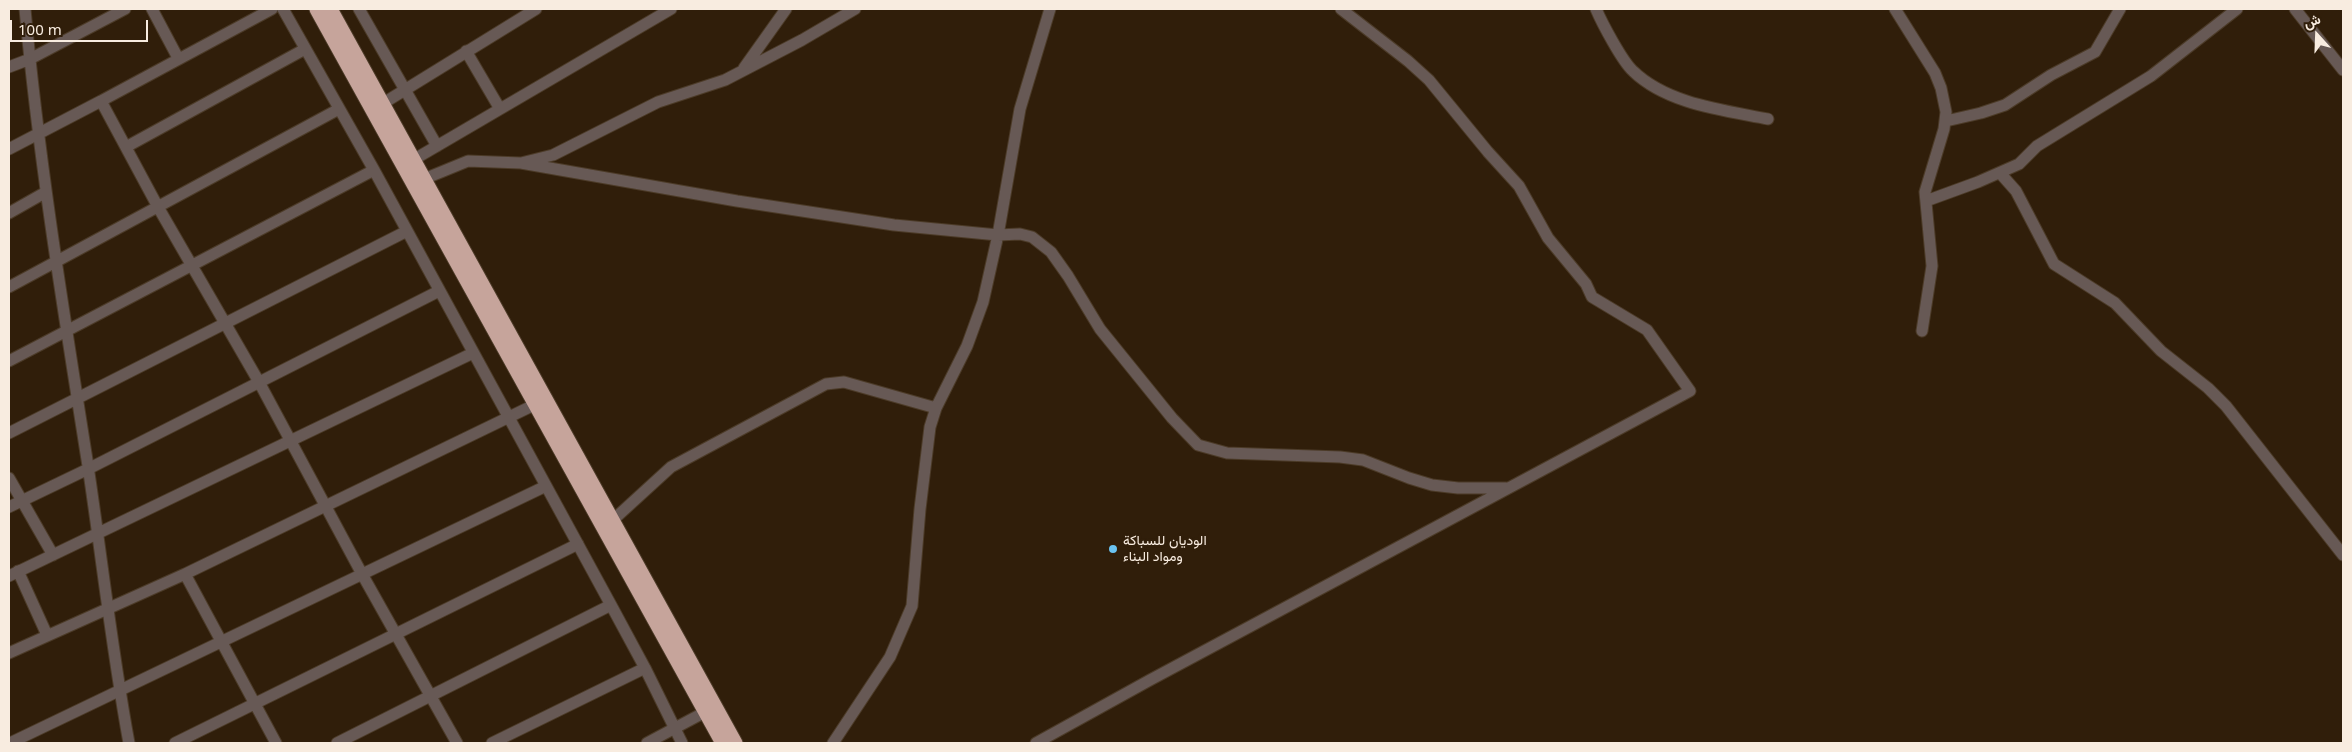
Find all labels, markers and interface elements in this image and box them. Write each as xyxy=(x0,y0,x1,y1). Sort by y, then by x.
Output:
text: ش xyxy=(2301,9,2323,32)
scale bar xyxy=(12,10,150,42)
north arrow xyxy=(2292,10,2342,60)
text: 100 m xyxy=(18,19,62,39)
place label: الوديان للسباكة ومواد البناء xyxy=(1123,533,1207,566)
marker: الوديان للسباكة ومواد البناء xyxy=(1107,543,1119,555)

